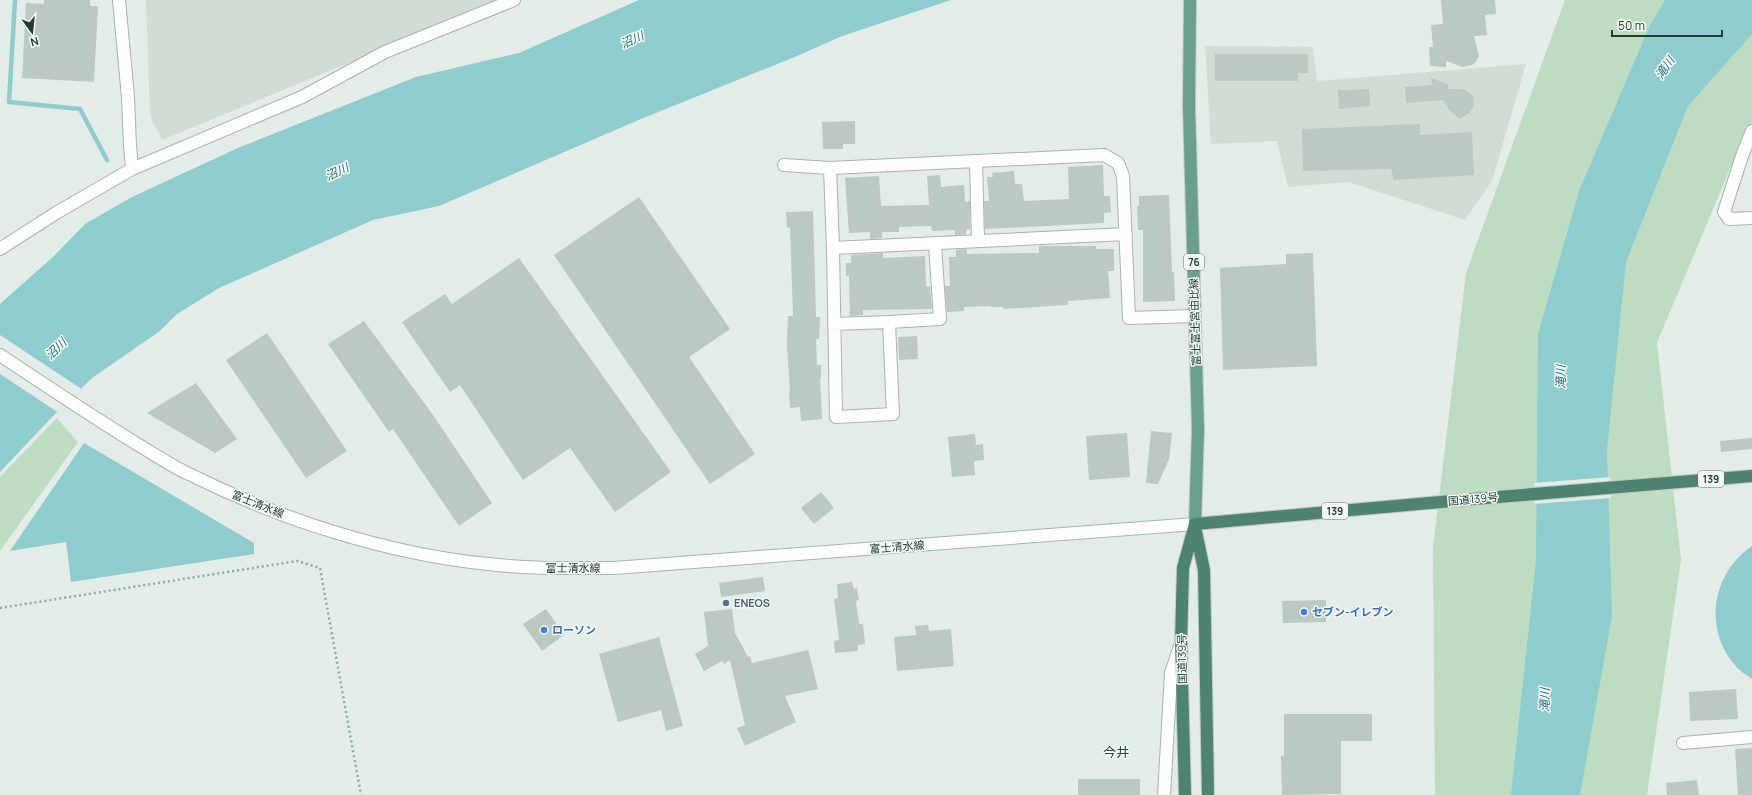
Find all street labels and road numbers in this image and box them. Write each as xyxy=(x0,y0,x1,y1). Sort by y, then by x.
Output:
road number: 76 xyxy=(1184,254,1204,270)
street label: 富士富士宮由比線 xyxy=(1185,278,1204,366)
road number: 139 xyxy=(1698,471,1724,487)
street label: 富士清水線 xyxy=(230,486,286,521)
street label: 国道139号 xyxy=(1447,489,1499,508)
road number: 139 xyxy=(1322,503,1348,519)
street label: 富士清水線 xyxy=(869,537,925,556)
street label: 富士清水線 xyxy=(546,560,601,575)
street label: 国道139号 xyxy=(1174,634,1189,684)

